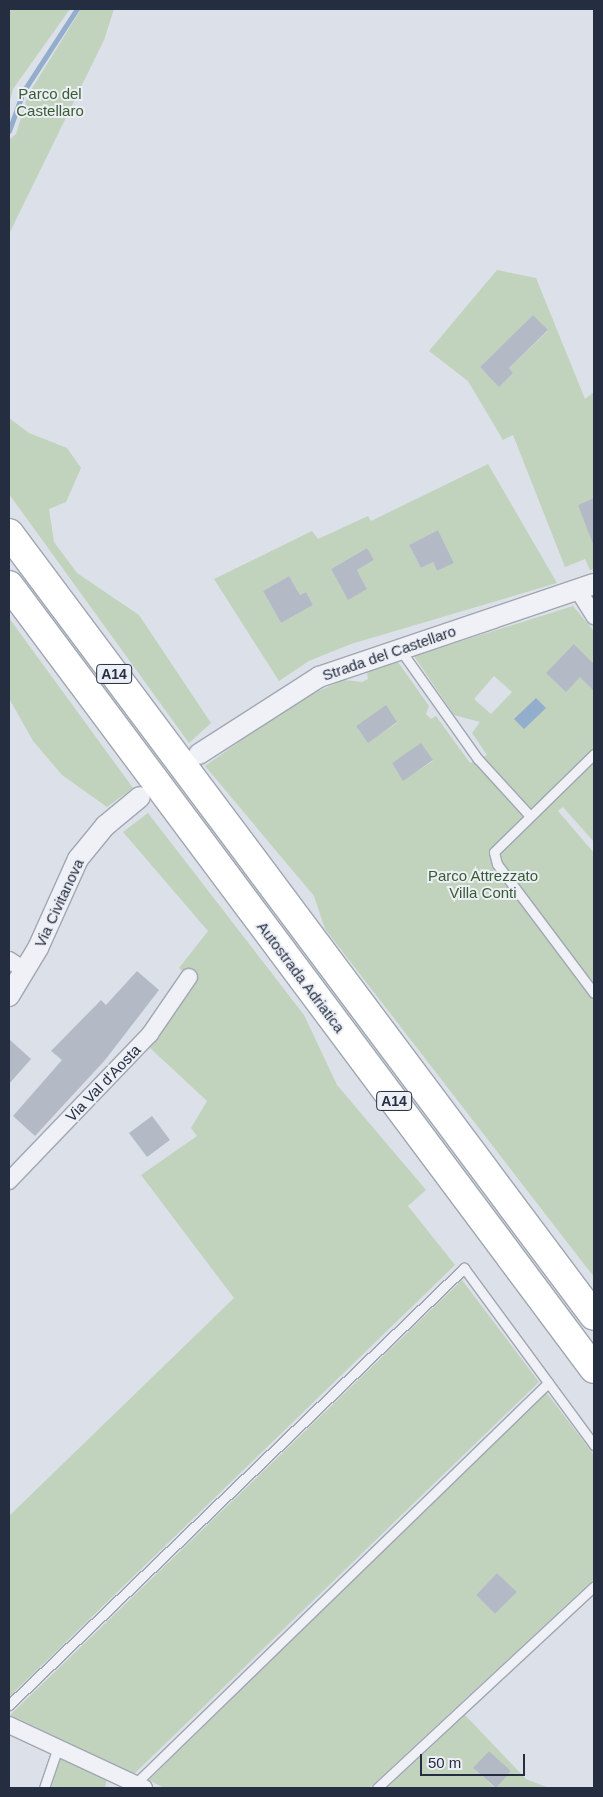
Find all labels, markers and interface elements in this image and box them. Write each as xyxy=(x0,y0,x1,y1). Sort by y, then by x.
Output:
park label: Parco del Castellaro xyxy=(16,84,84,119)
street label: Strada del Castellaro xyxy=(320,622,458,684)
road number: A14 xyxy=(95,662,133,686)
street label: Via Civitanova xyxy=(31,856,87,950)
park label: Parco Attrezzato Villa Conti xyxy=(428,866,538,901)
street label: Autostrada Adriatica xyxy=(253,918,349,1036)
street label: Via Val d'Aosta xyxy=(62,1041,144,1125)
road number: A14 xyxy=(375,1090,413,1112)
scale bar xyxy=(423,1744,528,1776)
text: 50 m xyxy=(428,1754,461,1771)

